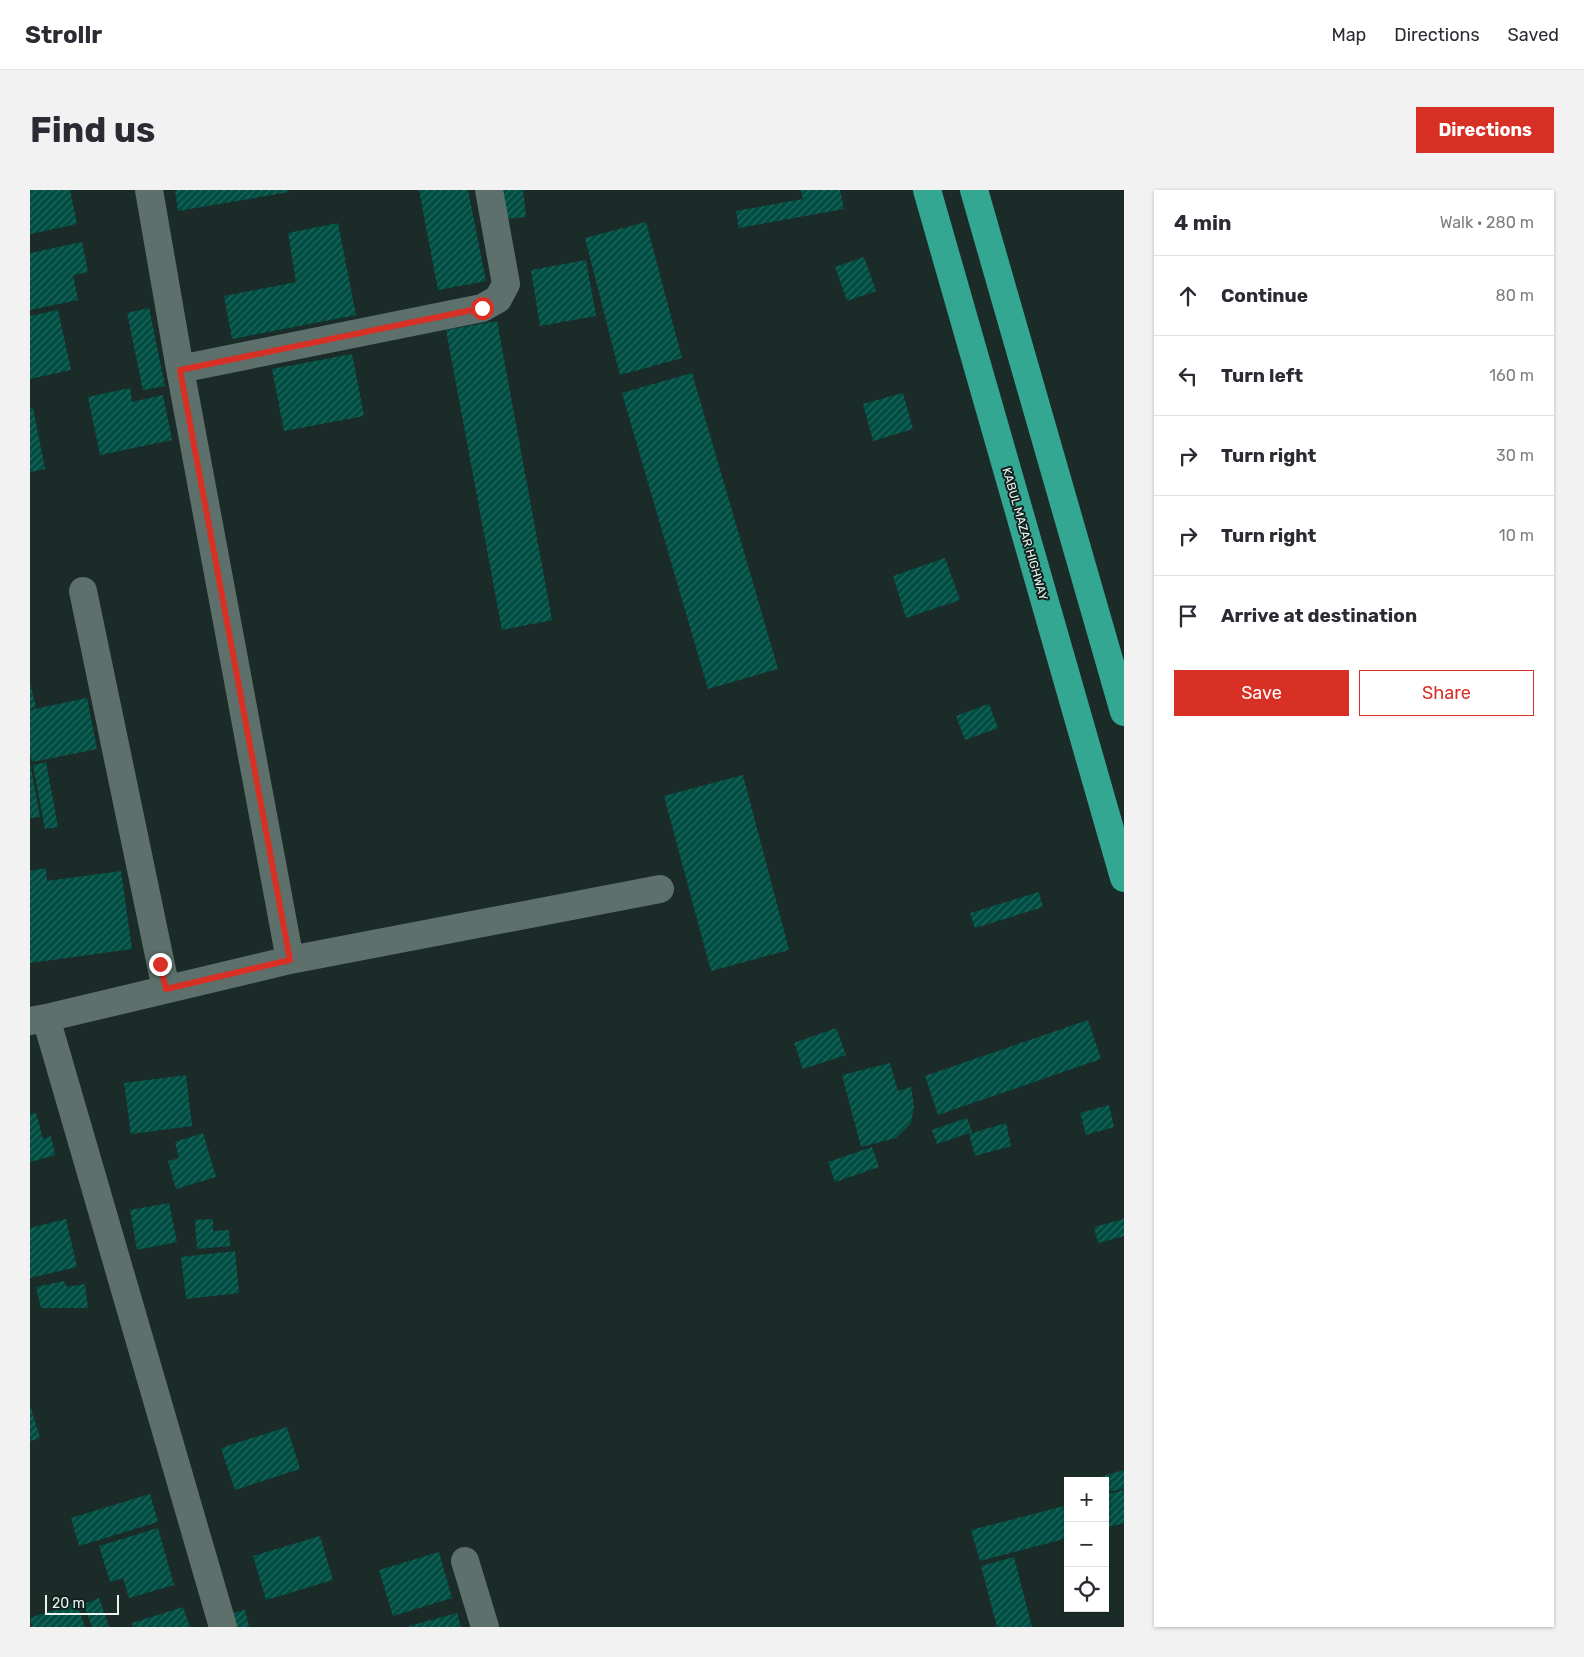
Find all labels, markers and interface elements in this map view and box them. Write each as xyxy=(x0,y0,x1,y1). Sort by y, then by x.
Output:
text: Strollr xyxy=(25,21,102,49)
text: Map xyxy=(1331,24,1366,46)
text: Directions xyxy=(1394,24,1480,46)
text: Saved xyxy=(1508,24,1559,46)
button: Directions xyxy=(1416,107,1554,153)
text: Find us xyxy=(30,109,155,151)
text: 4 min xyxy=(1174,210,1232,235)
text: Walk · 280 m xyxy=(1440,213,1534,232)
icon: ahead xyxy=(1174,282,1202,310)
text: Continue xyxy=(1221,284,1308,307)
text: 80 m xyxy=(1496,286,1534,305)
route start xyxy=(471,297,494,320)
icon: left xyxy=(1174,362,1202,390)
text: Turn left xyxy=(1221,364,1303,387)
text: 160 m xyxy=(1489,366,1534,385)
icon: right xyxy=(1174,442,1202,470)
text: Turn right xyxy=(1221,444,1316,467)
text: 30 m xyxy=(1496,446,1534,465)
street label: KABUL MAZAR HIGHWAY xyxy=(999,466,1051,602)
icon: right xyxy=(1174,522,1202,550)
text: Turn right xyxy=(1221,524,1316,547)
text: 10 m xyxy=(1499,526,1534,545)
icon: arrive xyxy=(1174,602,1202,630)
text: Arrive at destination xyxy=(1221,604,1417,627)
button: Save xyxy=(1174,670,1349,716)
button: Share xyxy=(1359,670,1534,716)
route end xyxy=(149,953,172,976)
map controls xyxy=(1064,1477,1109,1612)
button: + xyxy=(1064,1477,1109,1522)
button: − xyxy=(1064,1522,1109,1567)
button: locate xyxy=(1064,1567,1109,1612)
scale bar xyxy=(45,1592,119,1615)
text: 20 m xyxy=(52,1595,85,1612)

